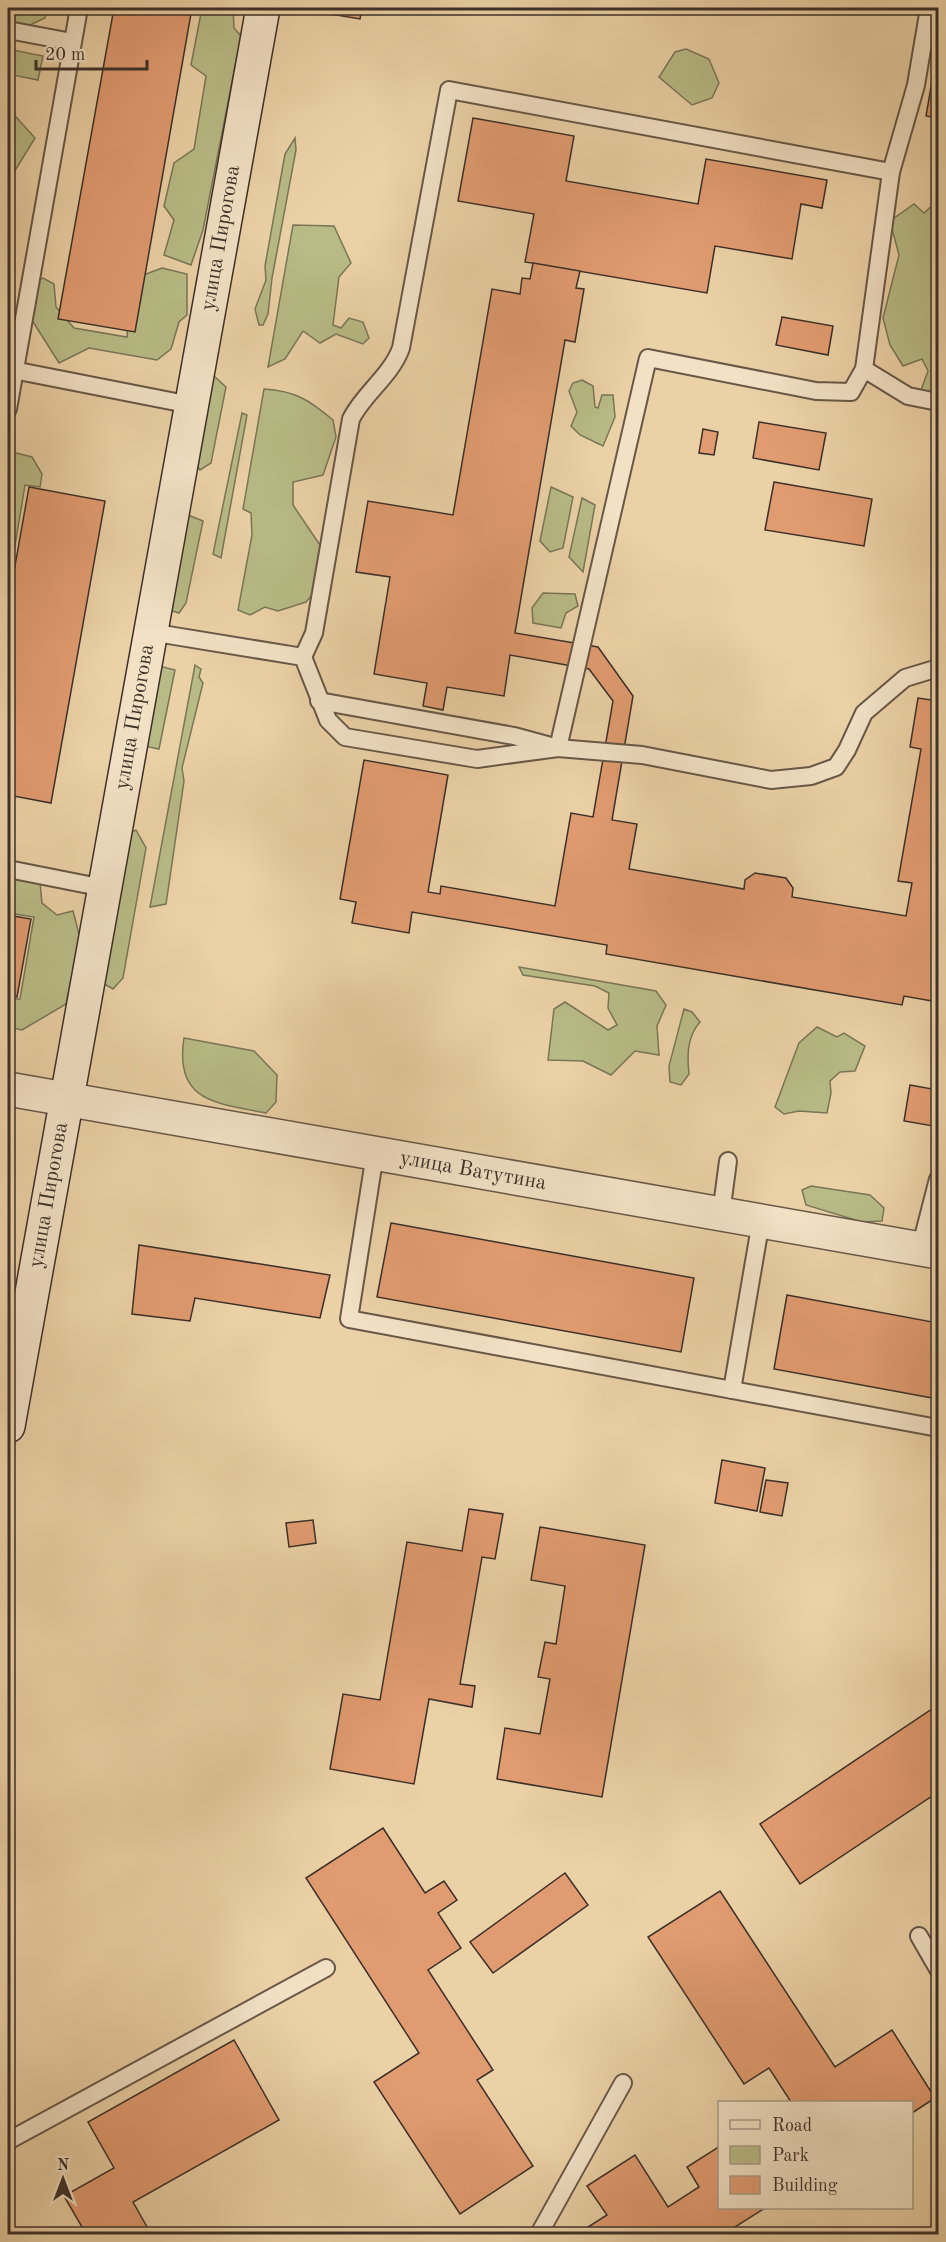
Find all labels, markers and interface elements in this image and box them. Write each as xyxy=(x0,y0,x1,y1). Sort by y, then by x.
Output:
scale bar xyxy=(36,33,147,71)
text: 20 m xyxy=(45,46,85,64)
street label: улица Пирогова xyxy=(198,163,244,313)
street label: улица Пирогова xyxy=(112,642,158,792)
street label: улица Пирогова xyxy=(26,1120,72,1270)
street label: улица Ватутина xyxy=(398,1148,548,1194)
legend xyxy=(718,2101,913,2209)
text: Road xyxy=(772,2117,812,2135)
text: Park xyxy=(772,2147,809,2165)
north arrow xyxy=(33,2149,93,2209)
text: N xyxy=(57,2158,70,2174)
text: Building xyxy=(772,2177,838,2195)

